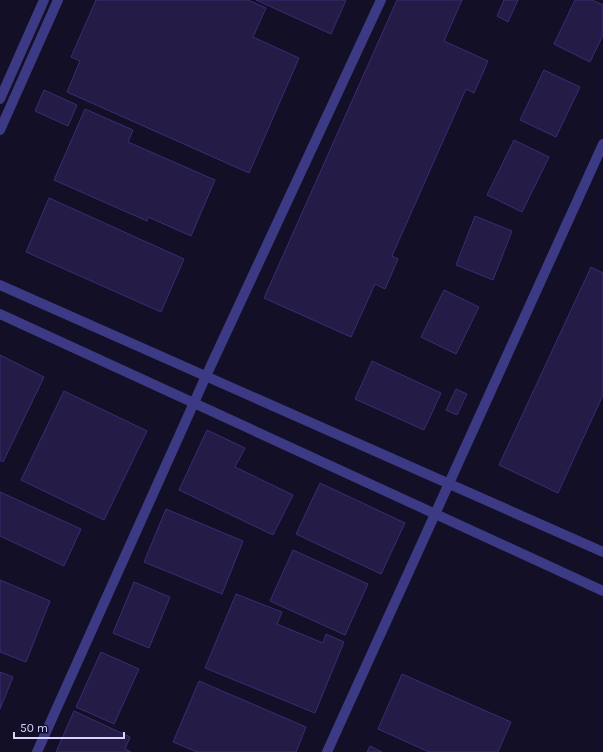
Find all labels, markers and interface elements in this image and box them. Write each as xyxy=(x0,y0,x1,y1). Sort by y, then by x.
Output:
scale bar xyxy=(14,714,124,740)
text: 50 m xyxy=(20,721,48,735)

